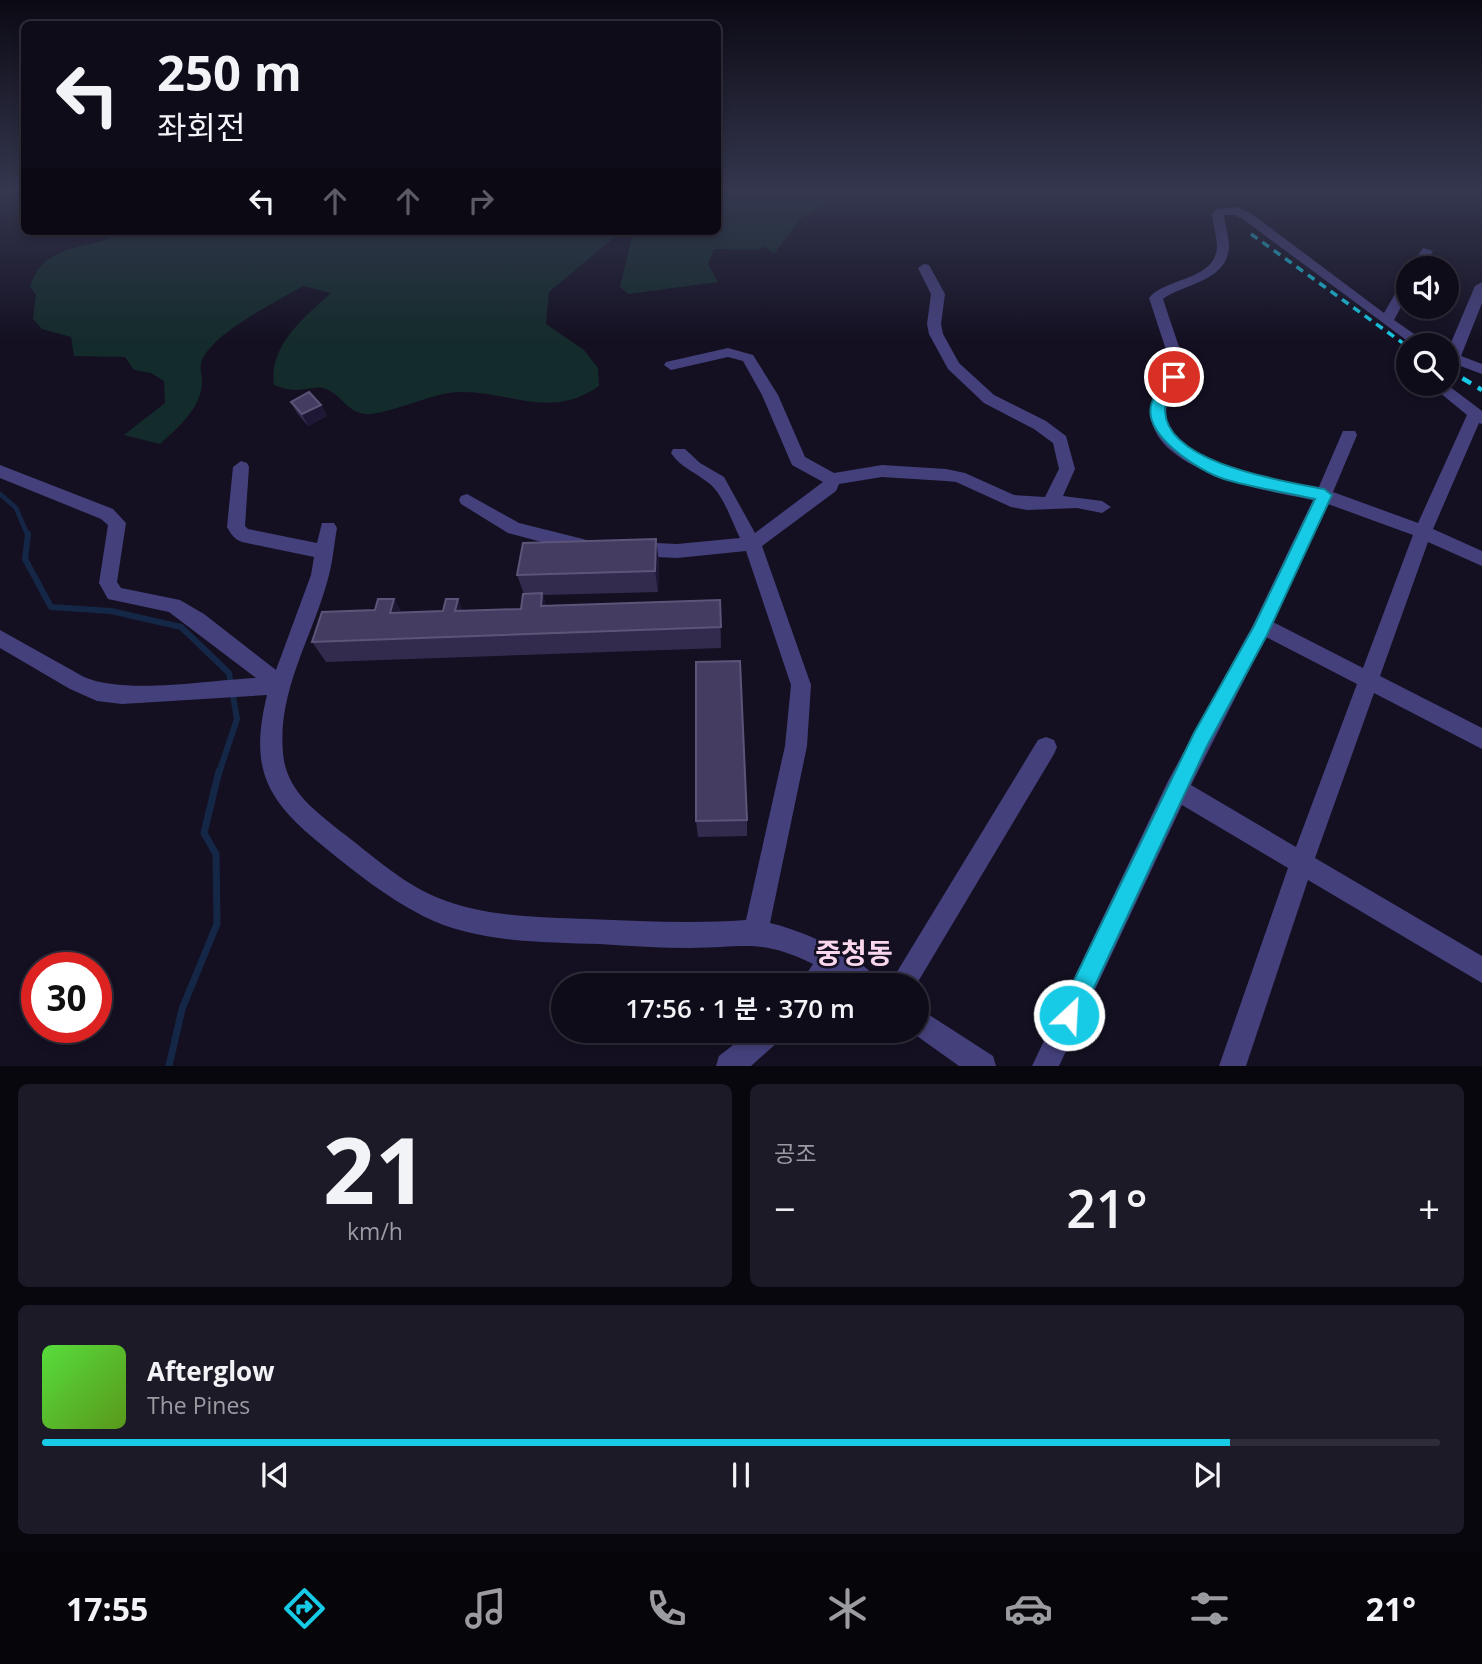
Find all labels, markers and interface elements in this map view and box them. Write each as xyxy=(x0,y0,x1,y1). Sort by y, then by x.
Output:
text: 250 m xyxy=(157,39,302,105)
icon: left xyxy=(42,49,133,140)
text: 좌회전 xyxy=(157,105,245,148)
icon: left xyxy=(243,182,281,220)
icon: ahead xyxy=(316,182,354,220)
icon: ahead xyxy=(389,182,427,220)
icon: right xyxy=(462,182,500,220)
map controls xyxy=(1396,256,1459,396)
button: sound xyxy=(1396,256,1459,319)
button: search xyxy=(1396,333,1459,396)
pin xyxy=(1144,347,1204,407)
icon: arrive xyxy=(1155,358,1193,396)
district label: 중청동 xyxy=(815,933,893,971)
speed limit sign: 30 xyxy=(21,952,112,1043)
position arrow xyxy=(1032,978,1106,1052)
text: 17:56 · 1 분 · 370 m xyxy=(625,990,855,1026)
text: 21 xyxy=(323,1107,427,1231)
text: 공조 xyxy=(774,1137,816,1169)
text: 21° xyxy=(1066,1172,1148,1243)
text: − xyxy=(774,1182,796,1234)
text: + xyxy=(1418,1182,1440,1234)
text: km/h xyxy=(347,1215,403,1247)
text: Afterglow xyxy=(147,1353,274,1389)
text: The Pines xyxy=(147,1389,250,1421)
icon: previous xyxy=(256,1456,294,1494)
icon: pause xyxy=(722,1456,760,1494)
icon: next xyxy=(1188,1456,1226,1494)
icon: directions xyxy=(280,1584,329,1633)
icon: music xyxy=(461,1584,510,1633)
icon: phone xyxy=(642,1584,691,1633)
icon: climate xyxy=(823,1584,872,1633)
icon: car xyxy=(1004,1584,1053,1633)
icon: filters xyxy=(1185,1584,1234,1633)
text: 17:55 xyxy=(66,1587,148,1630)
text: 21° xyxy=(1366,1587,1416,1630)

